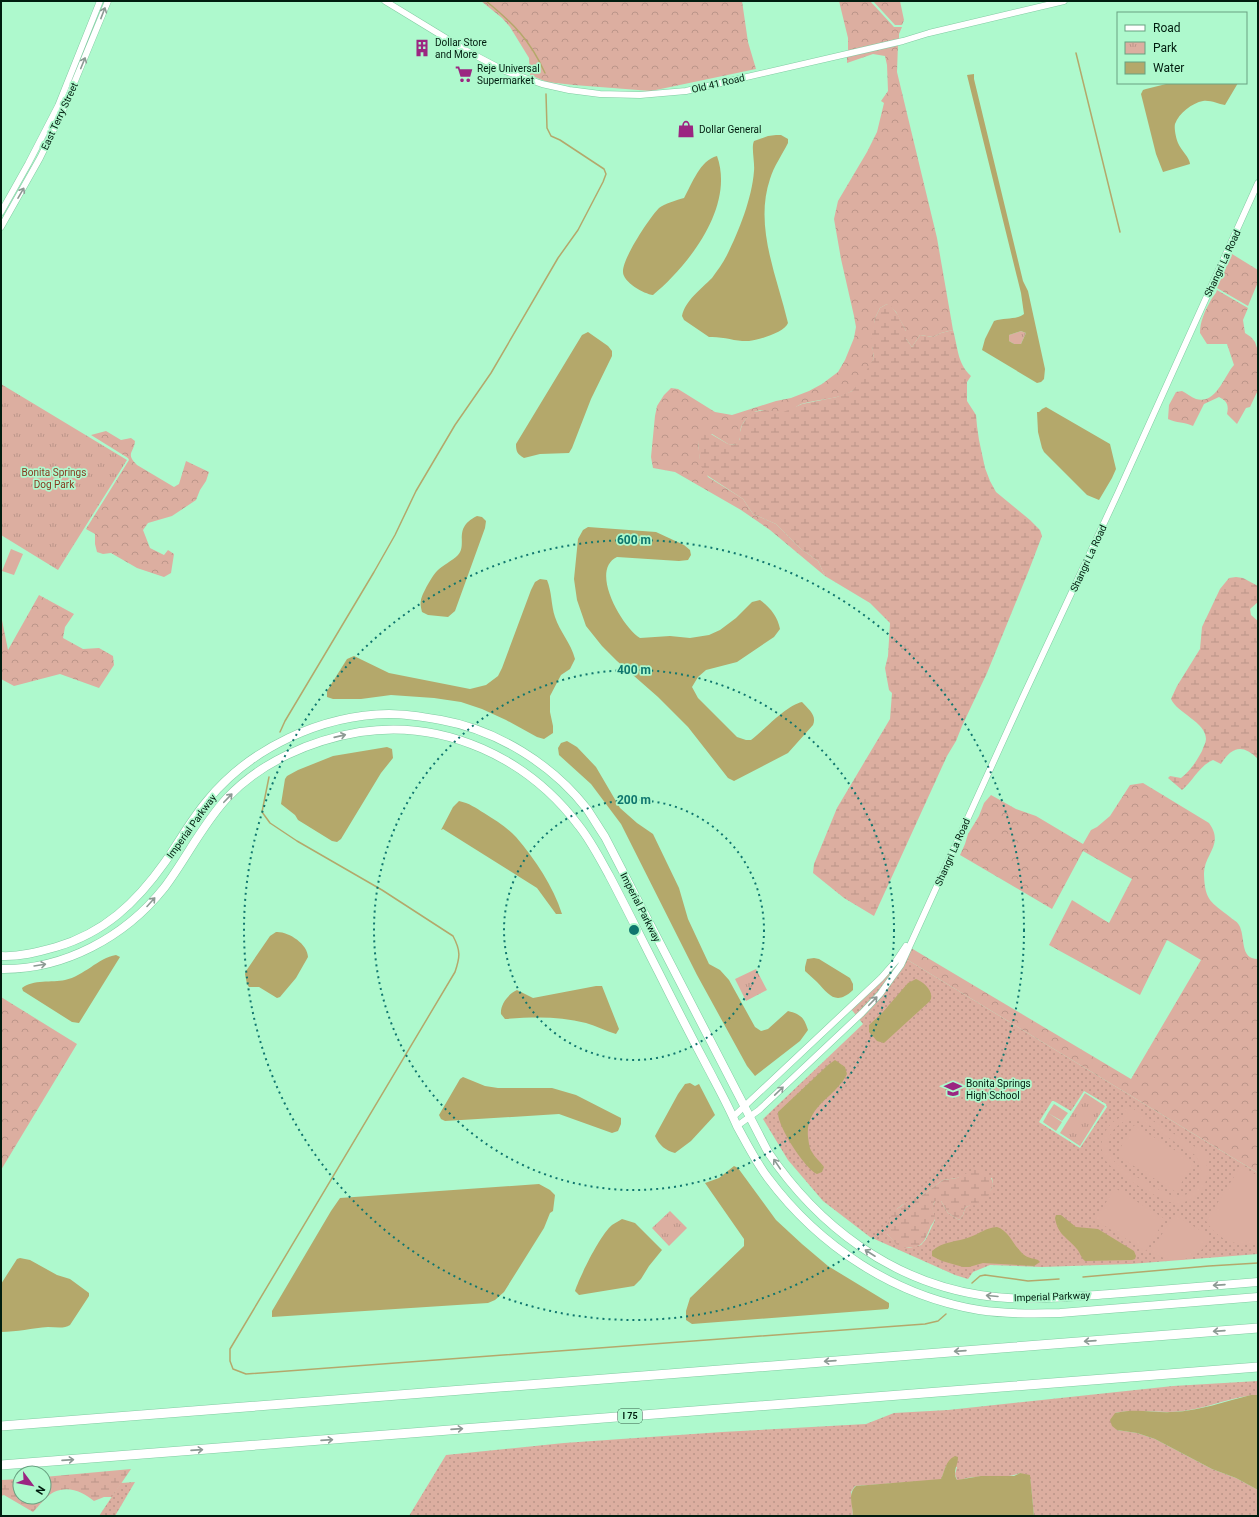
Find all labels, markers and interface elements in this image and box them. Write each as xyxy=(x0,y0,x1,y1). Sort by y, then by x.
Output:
one-way arrow xyxy=(99,7,107,19)
legend xyxy=(1117,12,1247,84)
text: Road xyxy=(1153,21,1181,35)
place label: Dollar Store and More xyxy=(435,37,487,60)
building icon: Dollar Store and More xyxy=(412,38,432,58)
text: Park xyxy=(1153,41,1178,55)
one-way arrow xyxy=(79,58,87,70)
text: Water xyxy=(1153,61,1184,75)
place label: Reje Universal Supermarket xyxy=(477,63,540,86)
supermarket icon: Reje Universal Supermarket xyxy=(454,64,474,84)
street label: Old 41 Road xyxy=(691,72,746,95)
street label: East Terry Street xyxy=(39,81,80,152)
shop icon: Dollar General xyxy=(676,119,696,139)
place label: Dollar General xyxy=(699,124,761,135)
one-way arrow xyxy=(17,187,25,199)
street label: Shangri La Road xyxy=(1202,228,1243,298)
park label: Bonita Springs Dog Park xyxy=(22,467,86,490)
street label: Shangri La Road xyxy=(1068,523,1109,593)
text: 600 m xyxy=(617,533,651,547)
text: 400 m xyxy=(617,663,651,677)
one-way arrow xyxy=(333,731,346,739)
street label: Imperial Parkway xyxy=(165,792,218,860)
one-way arrow xyxy=(223,793,233,803)
text: 200 m xyxy=(617,793,651,807)
street label: Shangri La Road xyxy=(933,817,972,888)
street label: Imperial Parkway xyxy=(618,871,663,944)
one-way arrow xyxy=(146,898,155,908)
centre of rings xyxy=(627,923,641,937)
one-way arrow xyxy=(33,961,46,969)
one-way arrow xyxy=(868,996,878,1006)
place label: Bonita Springs High School xyxy=(966,1078,1031,1101)
school or university icon: Bonita Springs High School xyxy=(943,1079,963,1099)
one-way arrow xyxy=(774,1086,784,1096)
one-way arrow xyxy=(773,1159,781,1170)
one-way arrow xyxy=(865,1249,876,1257)
one-way arrow xyxy=(1213,1282,1226,1289)
street label: Imperial Parkway xyxy=(1014,1290,1091,1303)
one-way arrow xyxy=(986,1293,999,1300)
one-way arrow xyxy=(1213,1328,1226,1335)
one-way arrow xyxy=(1083,1338,1096,1345)
one-way arrow xyxy=(954,1348,967,1355)
one-way arrow xyxy=(824,1358,837,1365)
road number: I 75 xyxy=(618,1409,642,1423)
one-way arrow xyxy=(450,1426,463,1433)
one-way arrow xyxy=(320,1436,333,1443)
one-way arrow xyxy=(190,1446,203,1453)
one-way arrow xyxy=(61,1456,74,1463)
north arrow xyxy=(12,1465,52,1505)
text: N xyxy=(32,1483,48,1497)

